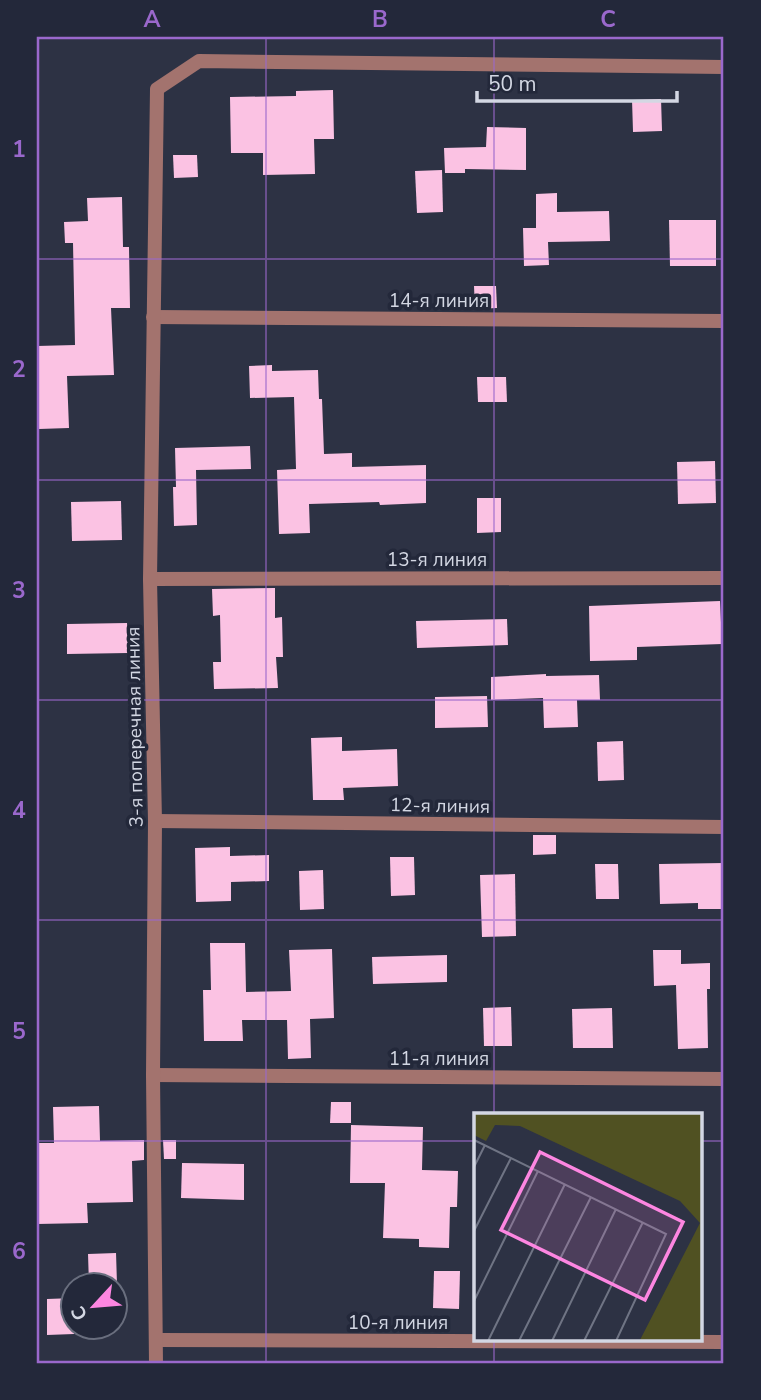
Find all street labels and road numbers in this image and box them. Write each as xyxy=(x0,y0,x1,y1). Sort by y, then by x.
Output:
street label: 14-я линия xyxy=(389,288,489,314)
street label: 13-я линия xyxy=(387,547,487,573)
street label: 3-я поперечная линия xyxy=(120,626,150,828)
street label: 12-я линия xyxy=(390,792,490,820)
street label: 11-я линия xyxy=(389,1046,489,1072)
street label: 10-я линия xyxy=(348,1310,448,1336)

